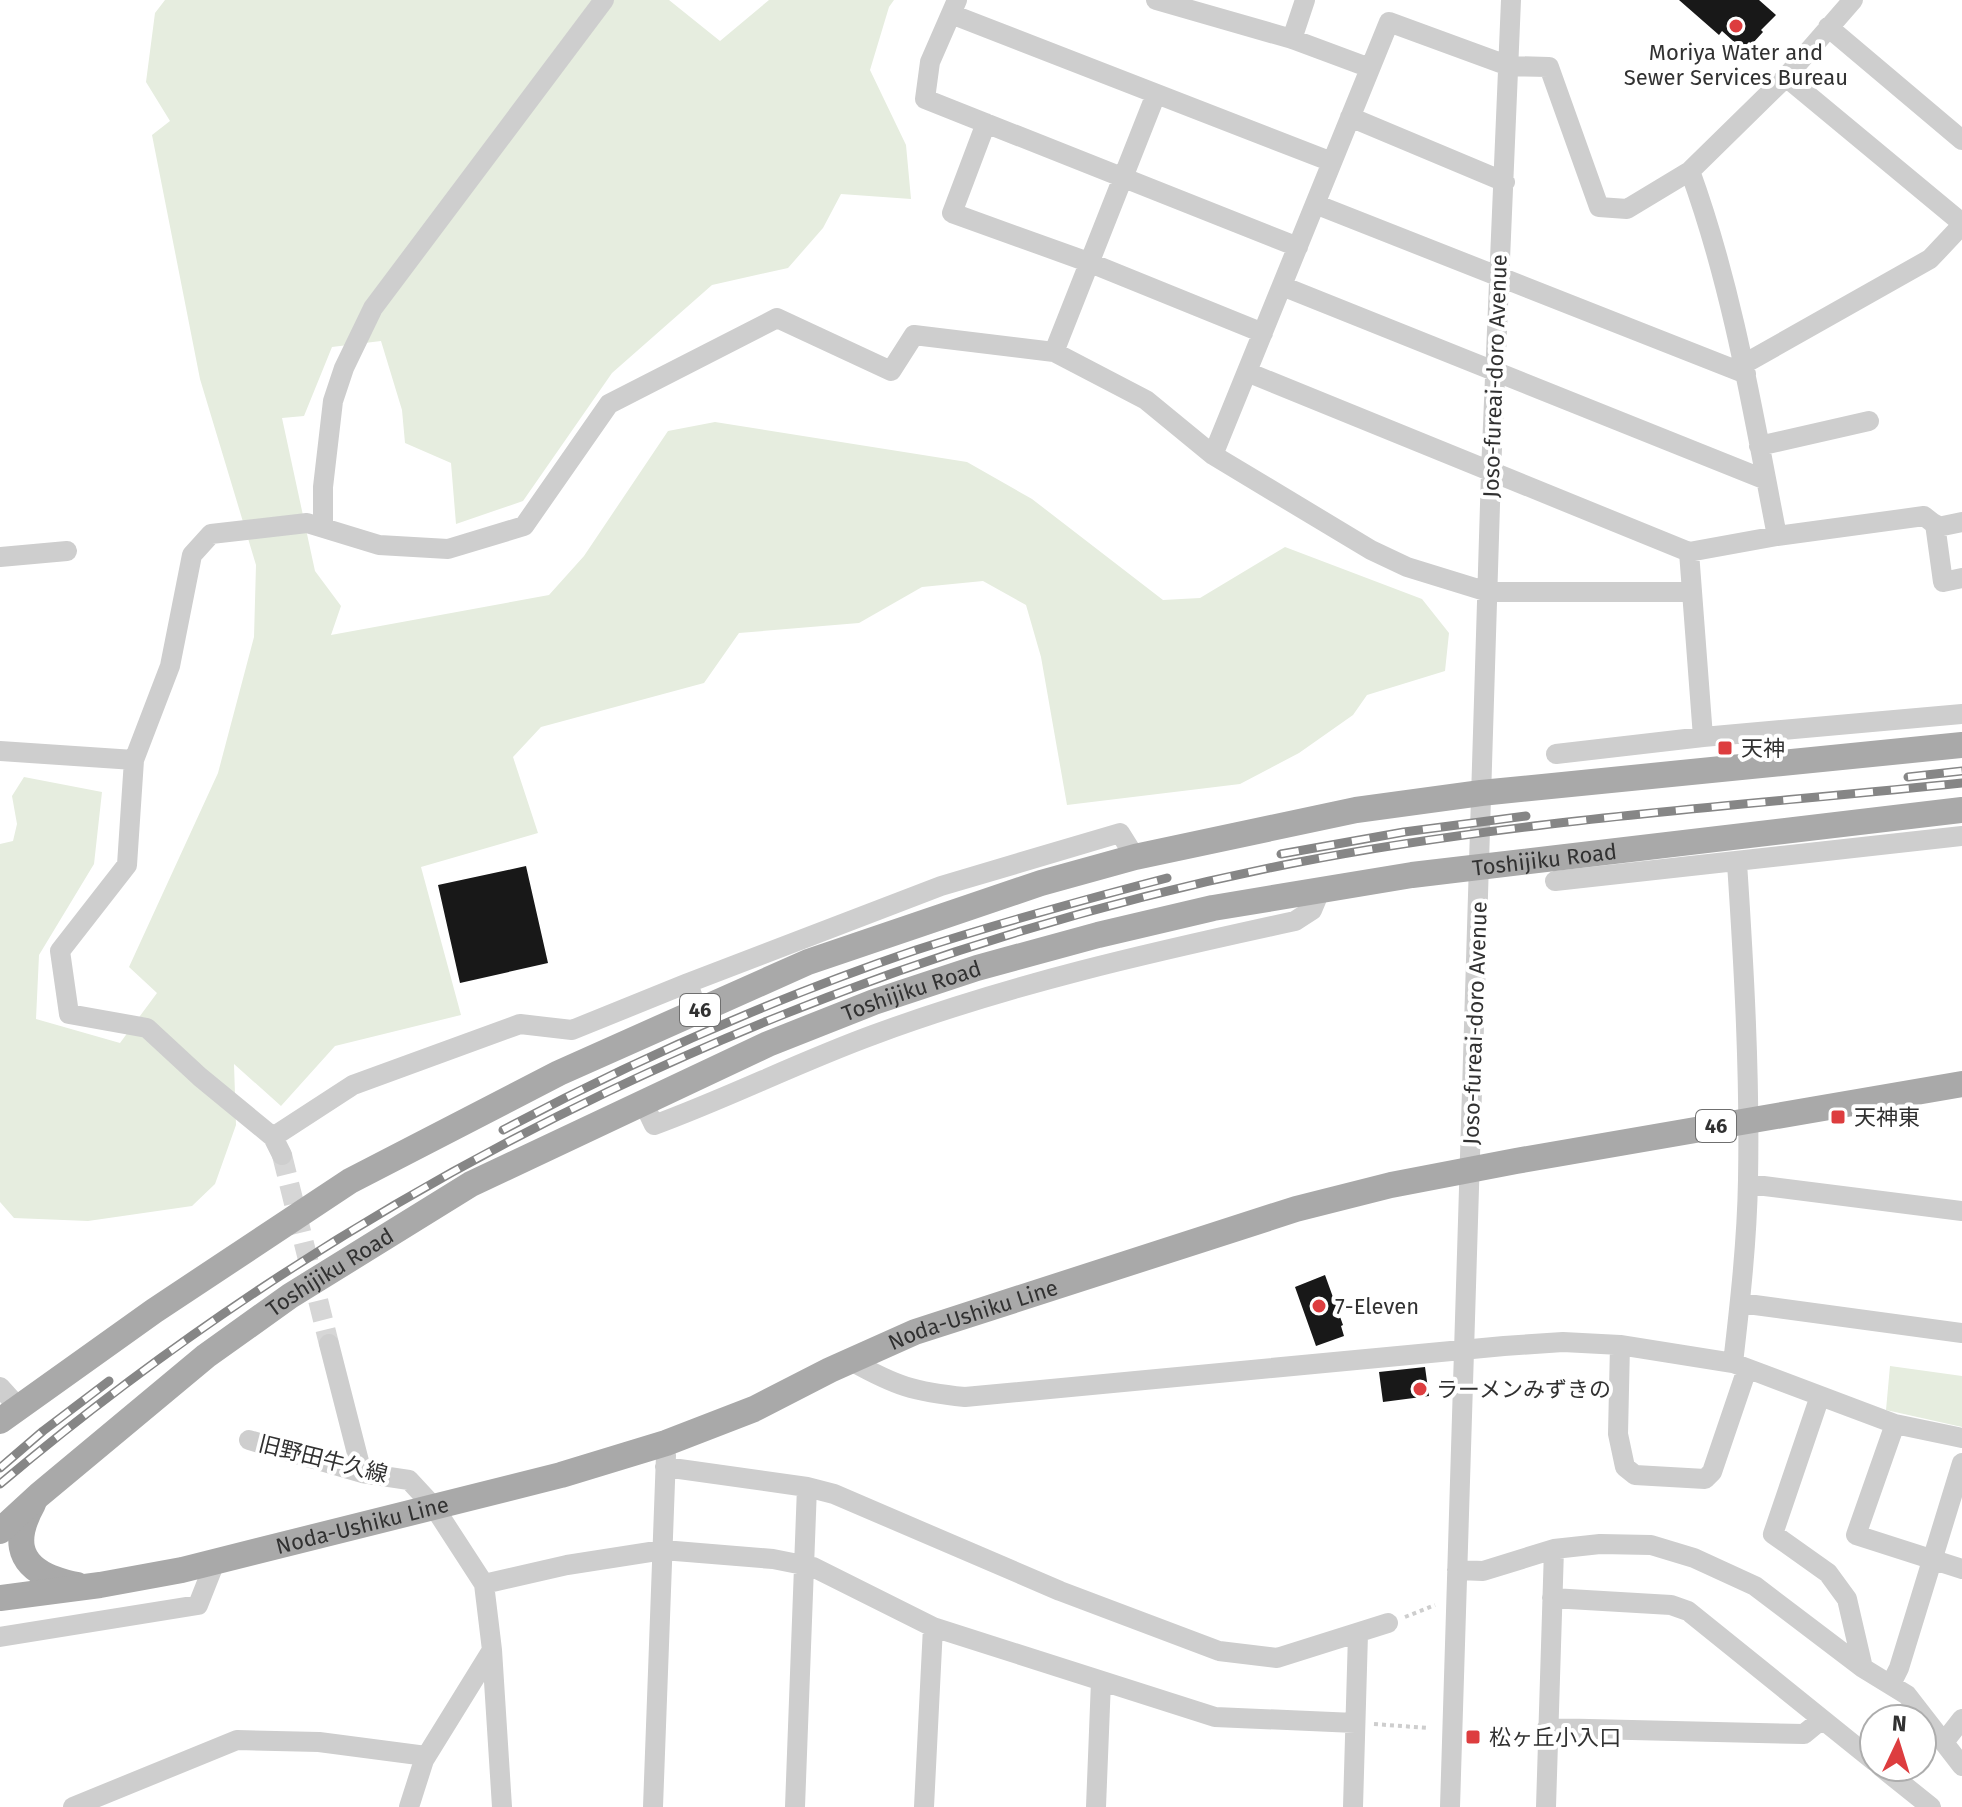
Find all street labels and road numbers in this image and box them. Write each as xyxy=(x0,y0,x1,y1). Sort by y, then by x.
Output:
street label: Joso-fureai-doro Avenue xyxy=(1477,254,1513,498)
street label: Toshijiku Road xyxy=(1471,837,1618,881)
street label: Joso-fureai-doro Avenue xyxy=(1457,901,1493,1145)
street label: Toshijiku Road xyxy=(838,954,984,1027)
road number: 46 xyxy=(680,994,720,1026)
road number: 46 xyxy=(1696,1110,1736,1142)
street label: Toshijiku Road xyxy=(261,1222,398,1322)
street label: Noda-Ushiku Line xyxy=(884,1273,1061,1356)
street label: 旧野田牛久線 xyxy=(256,1430,390,1488)
street label: Noda-Ushiku Line xyxy=(273,1490,452,1559)

